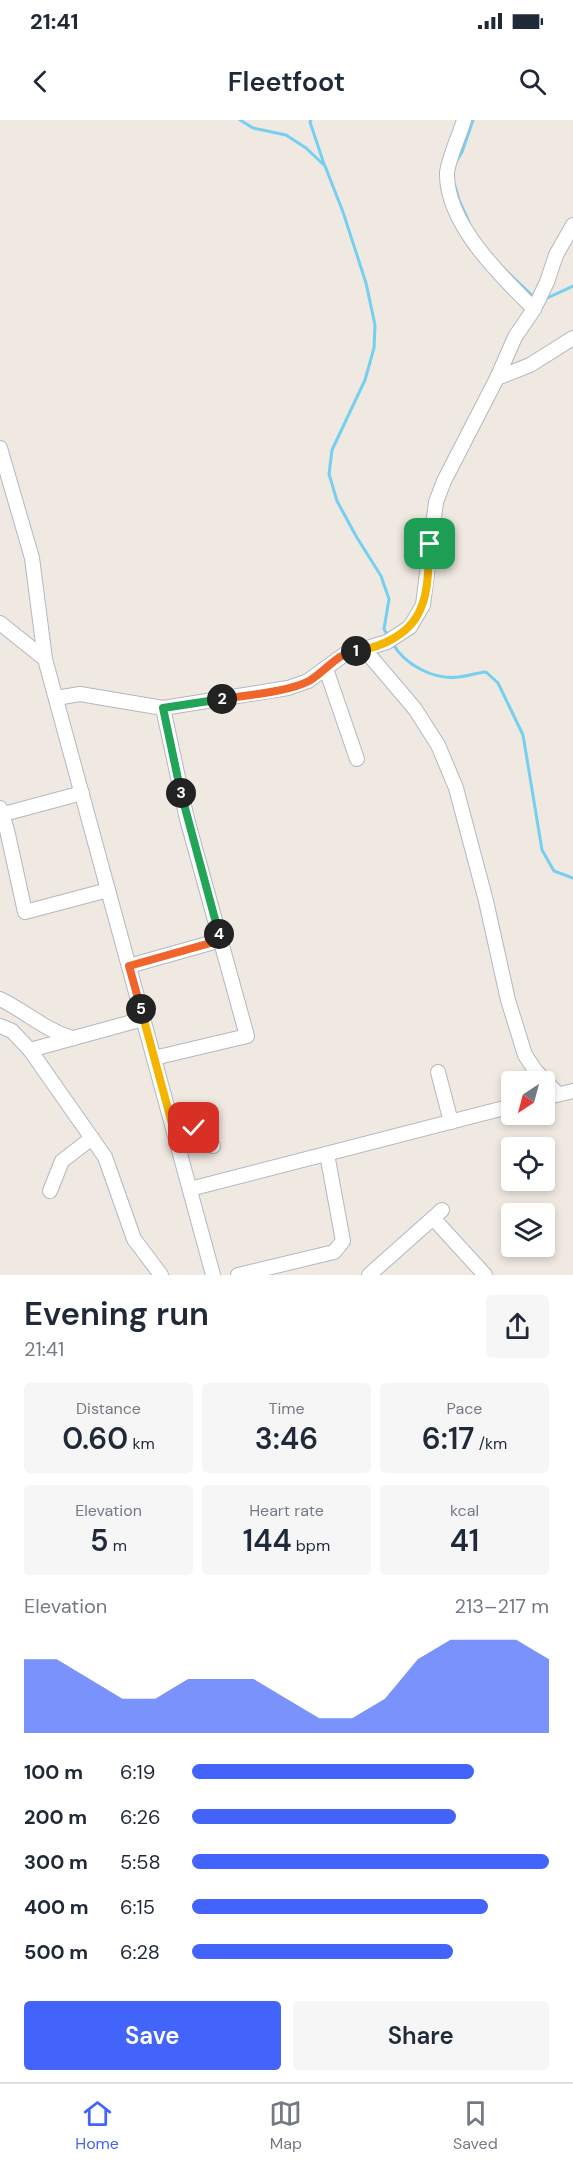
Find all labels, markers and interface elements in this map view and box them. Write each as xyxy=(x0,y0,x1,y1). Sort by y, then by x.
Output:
text: 21:41 xyxy=(30,7,79,36)
text: Fleetfoot xyxy=(228,64,345,99)
icon: back xyxy=(24,65,57,98)
icon: search xyxy=(516,65,549,98)
pin xyxy=(404,518,455,569)
icon: arrive xyxy=(413,527,446,560)
pin: 1 xyxy=(341,636,371,666)
text: 1 xyxy=(353,640,359,661)
pin: 2 xyxy=(207,684,237,714)
text: 2 xyxy=(217,688,227,709)
pin: 3 xyxy=(166,778,196,808)
text: 3 xyxy=(176,782,186,803)
pin: 4 xyxy=(204,919,234,949)
text: 4 xyxy=(214,923,224,944)
pin: 5 xyxy=(126,994,156,1024)
text: 5 xyxy=(136,998,146,1019)
north arrow xyxy=(501,1071,555,1125)
map controls xyxy=(501,1071,555,1257)
pin xyxy=(168,1102,219,1153)
icon: check xyxy=(177,1111,210,1144)
button: locate xyxy=(501,1137,555,1191)
button: layers xyxy=(501,1203,555,1257)
text: Evening run xyxy=(24,1292,209,1335)
button: share xyxy=(486,1295,549,1358)
text: 21:41 xyxy=(24,1336,64,1362)
text: Distance xyxy=(76,1398,141,1419)
text: Time xyxy=(268,1398,305,1419)
text: Pace xyxy=(447,1398,482,1419)
text: 0.60 xyxy=(62,1419,128,1458)
text: 3:46 xyxy=(255,1419,318,1458)
text: 6:17 xyxy=(422,1419,474,1458)
text: km xyxy=(128,1433,155,1454)
text: /km xyxy=(474,1433,507,1454)
text: Elevation xyxy=(75,1500,142,1521)
text: Heart rate xyxy=(249,1500,324,1521)
text: kcal xyxy=(450,1500,479,1521)
text: 5 xyxy=(90,1521,109,1560)
text: 144 xyxy=(243,1521,292,1560)
text: 41 xyxy=(450,1521,479,1560)
text: m xyxy=(109,1535,127,1556)
text: bpm xyxy=(292,1535,330,1556)
text: Elevation xyxy=(24,1593,107,1619)
text: 213–217 m xyxy=(454,1593,549,1619)
text: 100 m xyxy=(24,1759,83,1785)
text: 6:19 xyxy=(120,1759,155,1785)
text: 200 m xyxy=(24,1804,87,1830)
text: 6:26 xyxy=(120,1804,161,1830)
text: 300 m xyxy=(24,1849,88,1875)
text: 5:58 xyxy=(120,1849,161,1875)
text: 400 m xyxy=(24,1894,89,1920)
text: 6:15 xyxy=(120,1894,155,1920)
text: 500 m xyxy=(24,1939,88,1965)
text: 6:28 xyxy=(120,1939,160,1965)
button: Save xyxy=(24,2001,281,2070)
button: Share xyxy=(293,2001,549,2070)
tab: Home xyxy=(75,2097,119,2154)
tab: Map xyxy=(269,2097,302,2154)
tab: Saved xyxy=(453,2097,498,2154)

